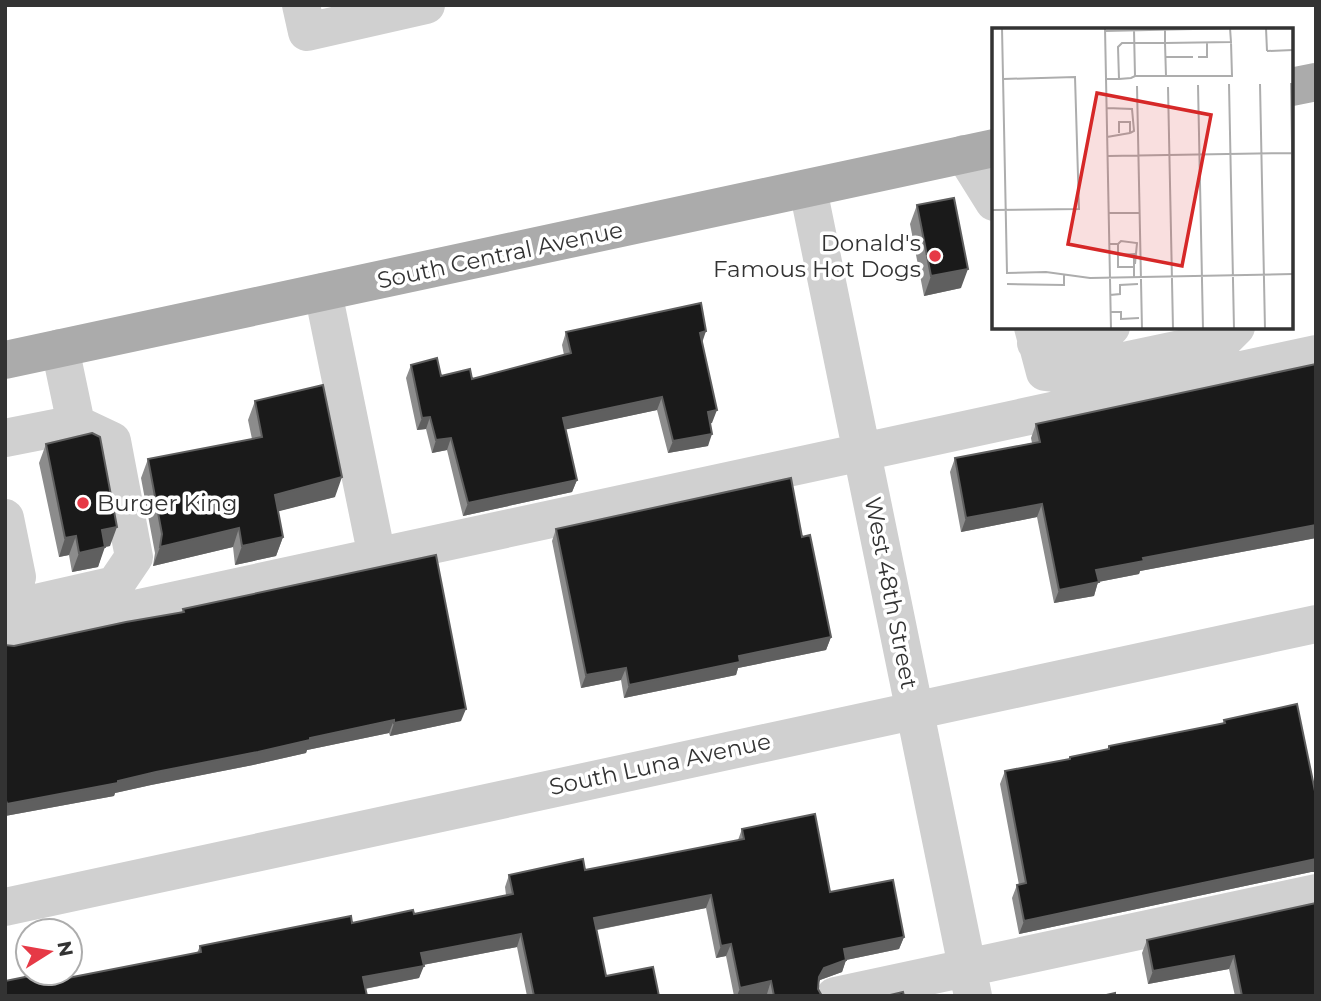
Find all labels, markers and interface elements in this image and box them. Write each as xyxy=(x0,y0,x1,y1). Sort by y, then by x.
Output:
inset map xyxy=(992,28,1293,329)
street label: South Central Avenue xyxy=(375,215,625,295)
place label: Donald's Famous Hot Dogs xyxy=(713,229,921,283)
marker: Donald's Famous Hot Dogs xyxy=(927,248,943,264)
place label: Burger King xyxy=(97,489,237,517)
street label: West 48th Street xyxy=(859,494,923,692)
marker: Burger King xyxy=(75,495,91,511)
street label: South Luna Avenue xyxy=(547,727,773,801)
north arrow xyxy=(14,917,84,987)
text: N xyxy=(52,939,78,959)

